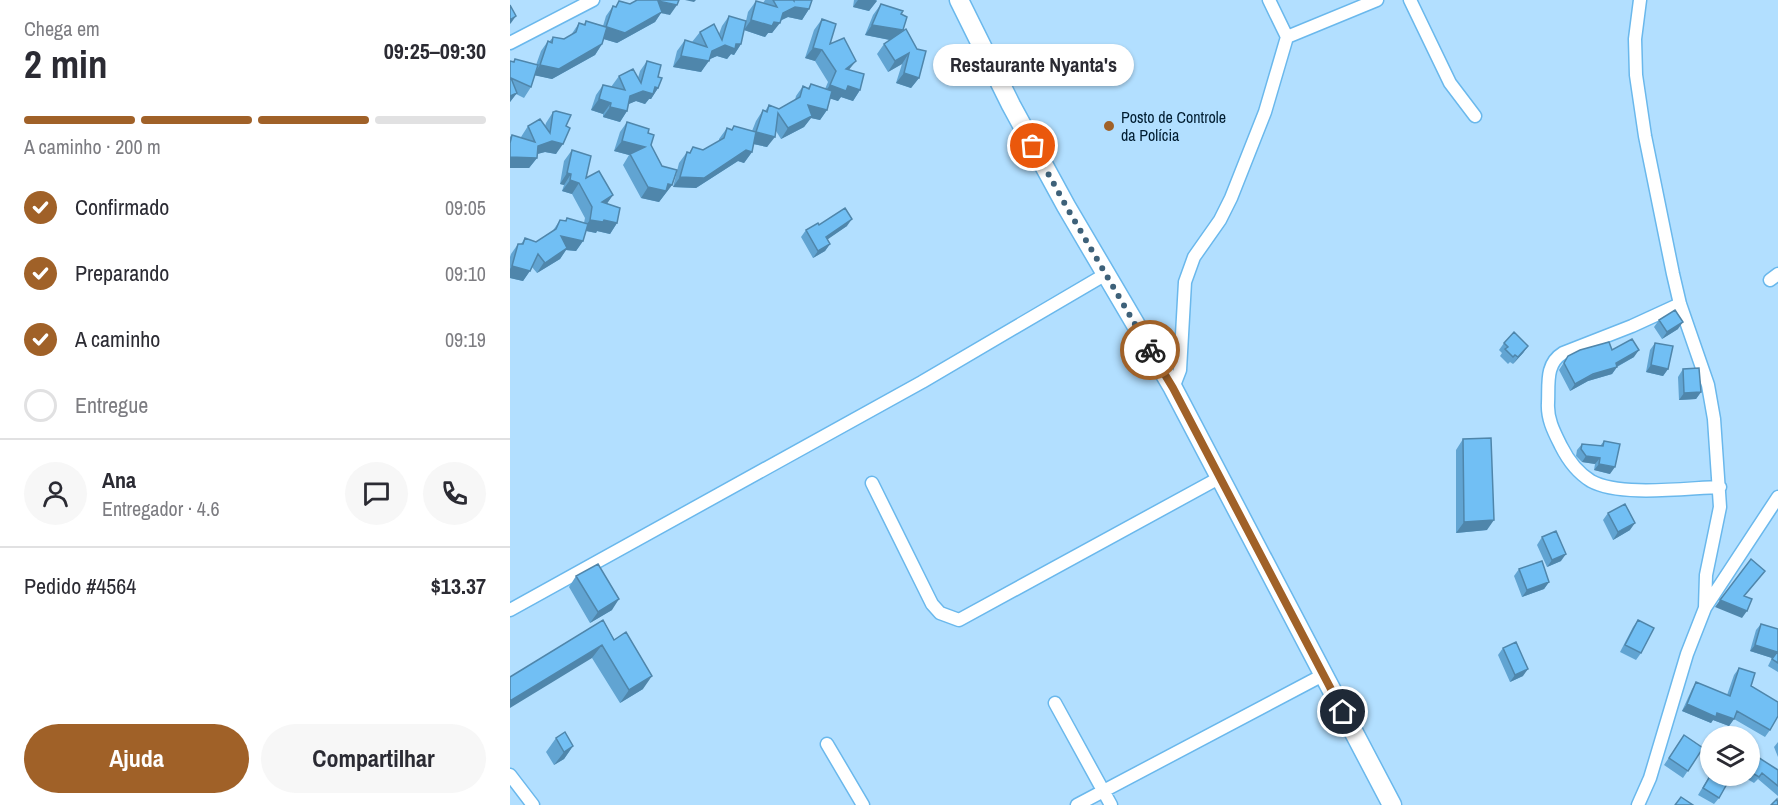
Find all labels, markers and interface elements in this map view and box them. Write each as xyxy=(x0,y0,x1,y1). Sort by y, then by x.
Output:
text: Chega em xyxy=(24,15,100,42)
text: 09:25–09:30 xyxy=(384,36,486,66)
text: 2 min xyxy=(24,38,108,90)
callout: Restaurante Nyanta's xyxy=(932,44,1134,86)
text: Restaurante Nyanta's xyxy=(950,51,1117,78)
place label: Posto de Controle da Polícia xyxy=(1121,106,1226,146)
marker: Posto de Controle da Polícia xyxy=(1102,119,1116,133)
pin xyxy=(1007,120,1058,171)
icon: bag xyxy=(1016,129,1049,162)
text: A caminho · 200 m xyxy=(24,133,161,160)
icon: check xyxy=(24,191,57,224)
text: Confirmado xyxy=(75,192,169,222)
text: 09:05 xyxy=(445,194,486,221)
icon: check xyxy=(24,257,57,290)
text: Preparando xyxy=(75,258,169,288)
text: 09:10 xyxy=(445,260,486,287)
courier xyxy=(1120,320,1180,380)
icon: check xyxy=(24,323,57,356)
text: A caminho xyxy=(75,324,160,354)
text: 09:19 xyxy=(445,326,486,353)
icon: bike xyxy=(1134,334,1167,367)
text: Entregue xyxy=(75,390,148,420)
button: person xyxy=(24,462,87,525)
button: chat xyxy=(345,462,408,525)
button: phone xyxy=(423,462,486,525)
text: Ana xyxy=(102,465,136,495)
text: Entregador · 4.6 xyxy=(102,495,220,522)
text: Pedido #4564 xyxy=(24,571,136,601)
text: $13.37 xyxy=(431,571,486,601)
pin xyxy=(1317,686,1368,737)
icon: home xyxy=(1326,695,1359,728)
button: Ajuda xyxy=(24,724,249,793)
button: Compartilhar xyxy=(261,724,486,793)
map controls xyxy=(1700,726,1760,786)
button: layers xyxy=(1700,726,1760,786)

